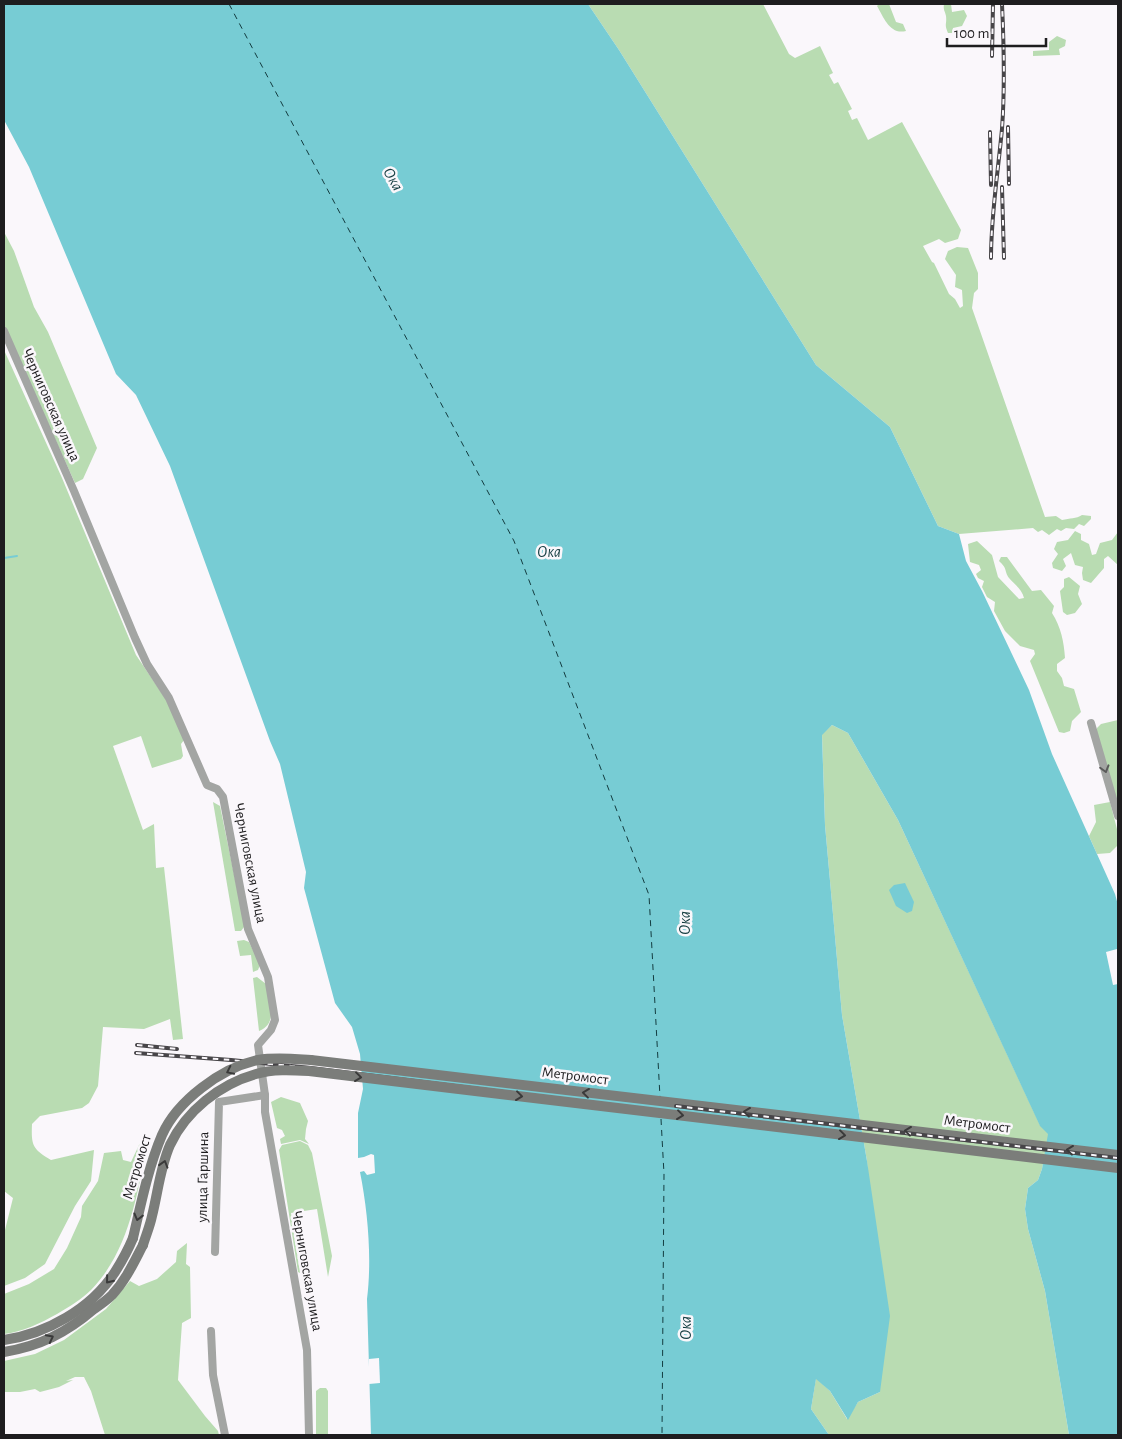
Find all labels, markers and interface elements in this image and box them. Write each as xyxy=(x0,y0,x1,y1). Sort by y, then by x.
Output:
scale bar xyxy=(947,15,1046,47)
text: 100 m xyxy=(954,26,989,41)
water label: Ока xyxy=(380,165,406,193)
street label: Черниговская улица xyxy=(19,346,83,464)
water label: Ока xyxy=(537,544,561,560)
one-way arrow xyxy=(1099,765,1109,773)
street label: Черниговская улица xyxy=(231,802,269,924)
water label: Ока xyxy=(677,911,693,935)
street label: Метромост xyxy=(541,1064,610,1088)
one-way arrow xyxy=(226,1065,235,1075)
one-way arrow xyxy=(354,1071,362,1082)
one-way arrow xyxy=(581,1088,589,1099)
one-way arrow xyxy=(515,1090,523,1101)
one-way arrow xyxy=(743,1107,751,1118)
one-way arrow xyxy=(677,1109,685,1120)
street label: Метромост xyxy=(943,1112,1012,1136)
one-way arrow xyxy=(904,1126,912,1137)
one-way arrow xyxy=(838,1129,846,1140)
street label: улица Гаршина xyxy=(195,1131,211,1224)
street label: Метромост xyxy=(120,1132,154,1201)
one-way arrow xyxy=(1066,1145,1074,1156)
one-way arrow xyxy=(158,1160,168,1169)
street label: Черниговская улица xyxy=(289,1210,325,1332)
one-way arrow xyxy=(133,1212,144,1221)
one-way arrow xyxy=(106,1274,115,1283)
water label: Ока xyxy=(678,1316,694,1340)
one-way arrow xyxy=(45,1334,54,1344)

